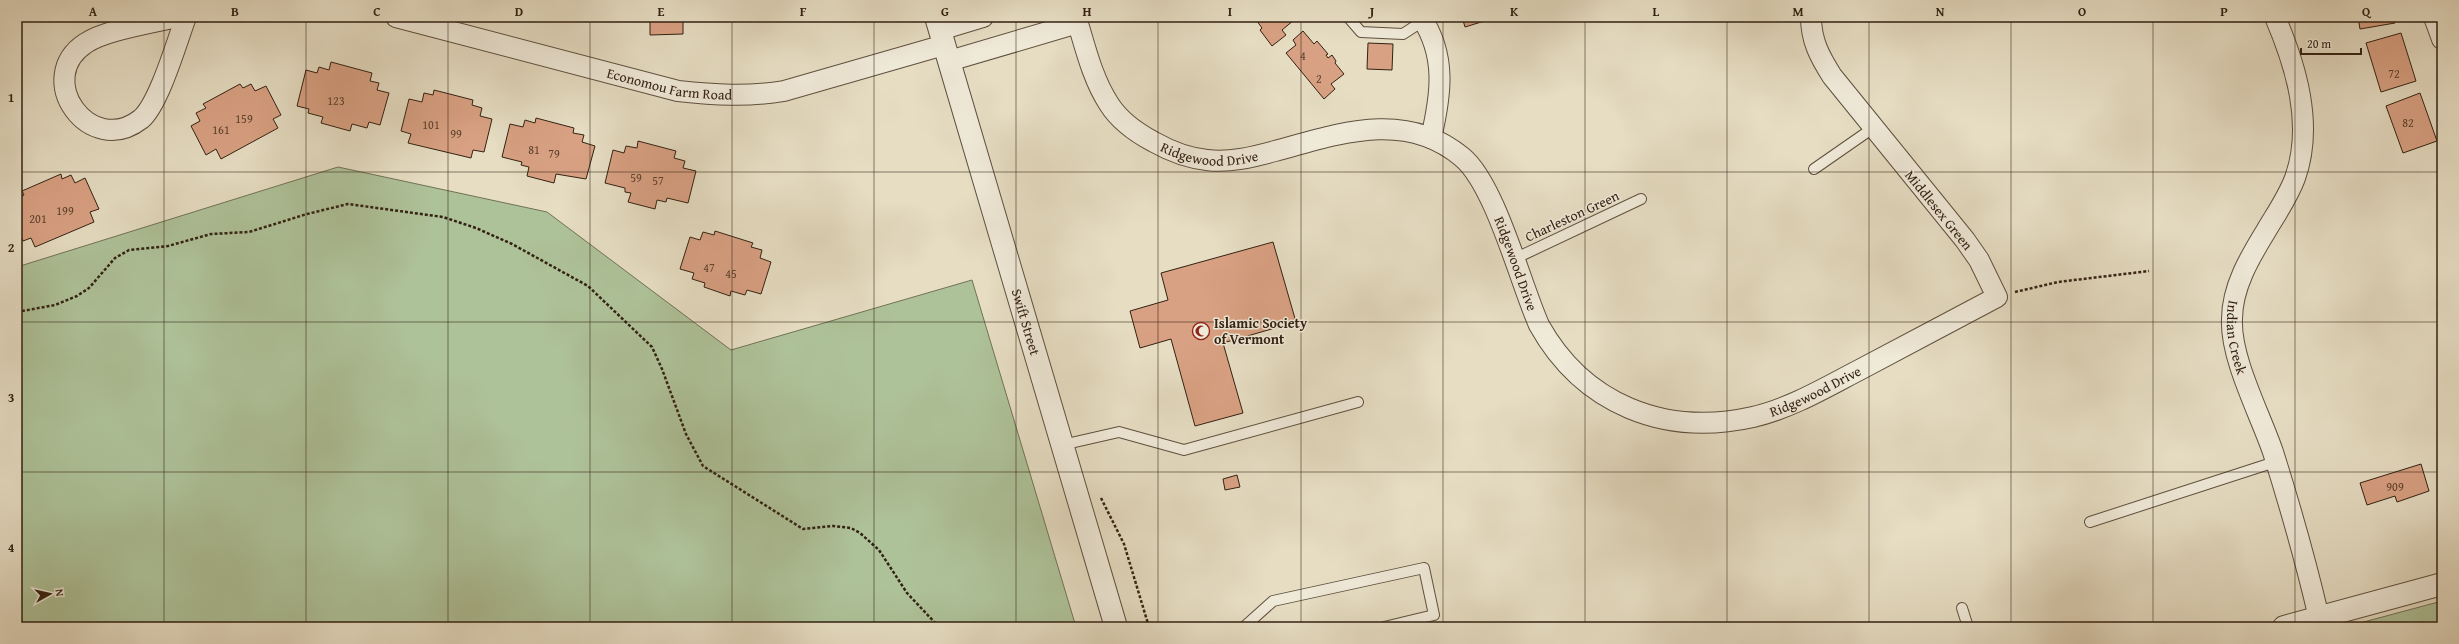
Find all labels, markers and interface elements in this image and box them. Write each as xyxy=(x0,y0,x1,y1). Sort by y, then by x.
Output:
text: A xyxy=(89,2,98,21)
text: B xyxy=(231,2,239,21)
text: C xyxy=(373,2,381,21)
text: D xyxy=(515,2,523,21)
text: E xyxy=(658,2,665,21)
text: F xyxy=(800,2,807,21)
text: G xyxy=(941,2,949,21)
text: H xyxy=(1082,2,1092,21)
text: I xyxy=(1228,2,1232,21)
text: J xyxy=(1368,2,1375,21)
text: K xyxy=(1510,2,1519,21)
text: L xyxy=(1653,2,1660,21)
text: M xyxy=(1792,2,1804,21)
text: N xyxy=(1936,2,1945,21)
text: O xyxy=(2078,2,2086,21)
text: P xyxy=(2220,2,2228,21)
text: Q xyxy=(2362,2,2372,21)
scale bar xyxy=(2301,30,2361,56)
text: 20 m xyxy=(2307,35,2331,52)
house number: 4 xyxy=(1300,47,1306,64)
street label: Economou Farm Road xyxy=(605,63,733,105)
house number: 72 xyxy=(2388,65,2400,82)
house number: 2 xyxy=(1316,70,1322,87)
text: 1 xyxy=(8,88,14,107)
house number: 123 xyxy=(327,92,345,109)
house number: 159 xyxy=(235,110,253,127)
house number: 82 xyxy=(2402,114,2414,131)
house number: 101 xyxy=(422,116,440,133)
house number: 161 xyxy=(212,121,230,138)
house number: 99 xyxy=(450,125,462,142)
street label: Ridgewood Drive xyxy=(1157,137,1260,171)
house number: 81 xyxy=(528,141,540,158)
house number: 79 xyxy=(548,145,560,162)
street label: Middlesex Green xyxy=(1900,166,1978,254)
house number: 59 xyxy=(630,169,642,186)
house number: 57 xyxy=(652,172,664,189)
street label: Charleston Green xyxy=(1522,185,1622,247)
house number: 199 xyxy=(56,202,74,219)
house number: 201 xyxy=(29,210,47,227)
street label: Ridgewood Drive xyxy=(1489,213,1542,314)
text: 2 xyxy=(8,238,15,257)
house number: 47 xyxy=(703,259,715,276)
house number: 45 xyxy=(725,265,737,282)
street label: Swift Street xyxy=(1007,286,1045,358)
street label: Indian Creek xyxy=(2222,299,2252,378)
place label: Islamic Society of Vermont xyxy=(1214,313,1308,349)
mosque icon: Islamic Society of Vermont xyxy=(1191,321,1211,341)
street label: Ridgewood Drive xyxy=(1767,361,1865,422)
text: 3 xyxy=(8,388,14,407)
house number: 909 xyxy=(2386,478,2404,495)
text: 4 xyxy=(8,538,15,557)
north arrow xyxy=(30,574,70,614)
text: N xyxy=(51,588,68,598)

